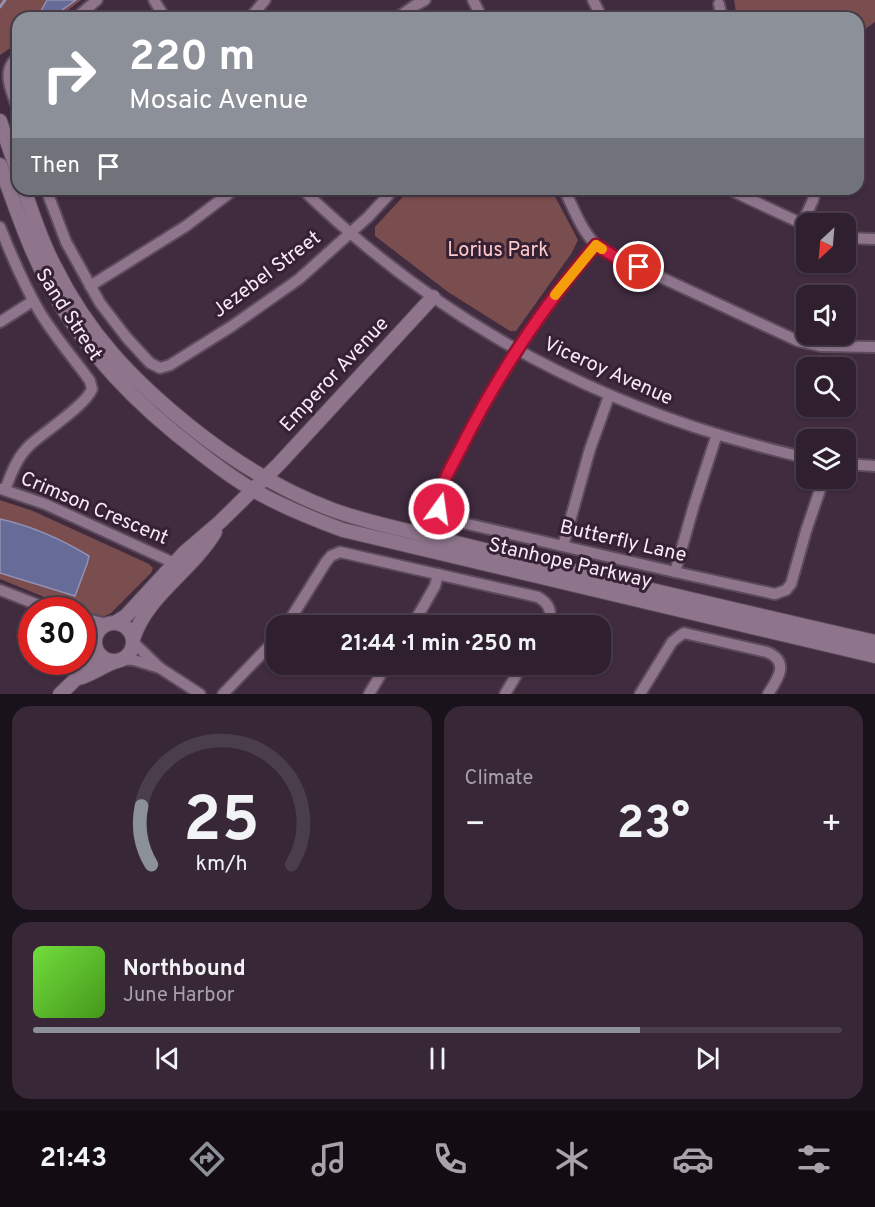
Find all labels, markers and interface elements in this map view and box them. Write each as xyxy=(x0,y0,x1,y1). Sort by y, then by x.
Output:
text: 220 m xyxy=(129,32,255,85)
icon: right xyxy=(30,36,108,114)
text: Mosaic Avenue xyxy=(129,84,308,118)
icon: arrive xyxy=(92,150,125,183)
text: Then xyxy=(30,153,80,180)
north arrow xyxy=(796,213,856,273)
map controls xyxy=(796,213,856,489)
street label: Jezebel Street xyxy=(207,226,327,324)
park label: Lorius Park xyxy=(447,238,549,264)
pin xyxy=(613,241,664,292)
icon: arrive xyxy=(622,250,655,283)
street label: Sand Street xyxy=(28,264,108,366)
button: sound xyxy=(796,285,856,345)
street label: Emperor Avenue xyxy=(275,312,395,438)
street label: Viceroy Avenue xyxy=(539,332,677,412)
button: search xyxy=(796,357,856,417)
button: layers xyxy=(796,429,856,489)
street label: Crimson Crescent xyxy=(16,466,172,552)
position arrow xyxy=(407,477,471,541)
street label: Butterfly Lane xyxy=(557,515,689,569)
street label: Stanhope Parkway xyxy=(486,533,654,595)
speed limit sign: 30 xyxy=(18,597,96,675)
text: 21:44 · 1 min · 250 m xyxy=(340,631,537,658)
text: Climate xyxy=(465,766,533,792)
text: 25 xyxy=(184,784,260,863)
text: 23° xyxy=(617,797,690,854)
text: − xyxy=(465,805,486,847)
text: + xyxy=(821,805,842,847)
text: km/h xyxy=(196,851,248,878)
text: Northbound xyxy=(123,956,246,983)
text: June Harbor xyxy=(123,983,235,1009)
icon: previous xyxy=(151,1042,184,1075)
icon: pause xyxy=(421,1042,454,1075)
icon: next xyxy=(691,1042,724,1075)
icon: directions xyxy=(186,1138,228,1180)
icon: music xyxy=(308,1138,350,1180)
icon: phone xyxy=(429,1138,471,1180)
icon: climate xyxy=(551,1138,593,1180)
icon: car xyxy=(672,1138,714,1180)
icon: filters xyxy=(793,1138,835,1180)
text: 21:43 xyxy=(40,1142,107,1176)

